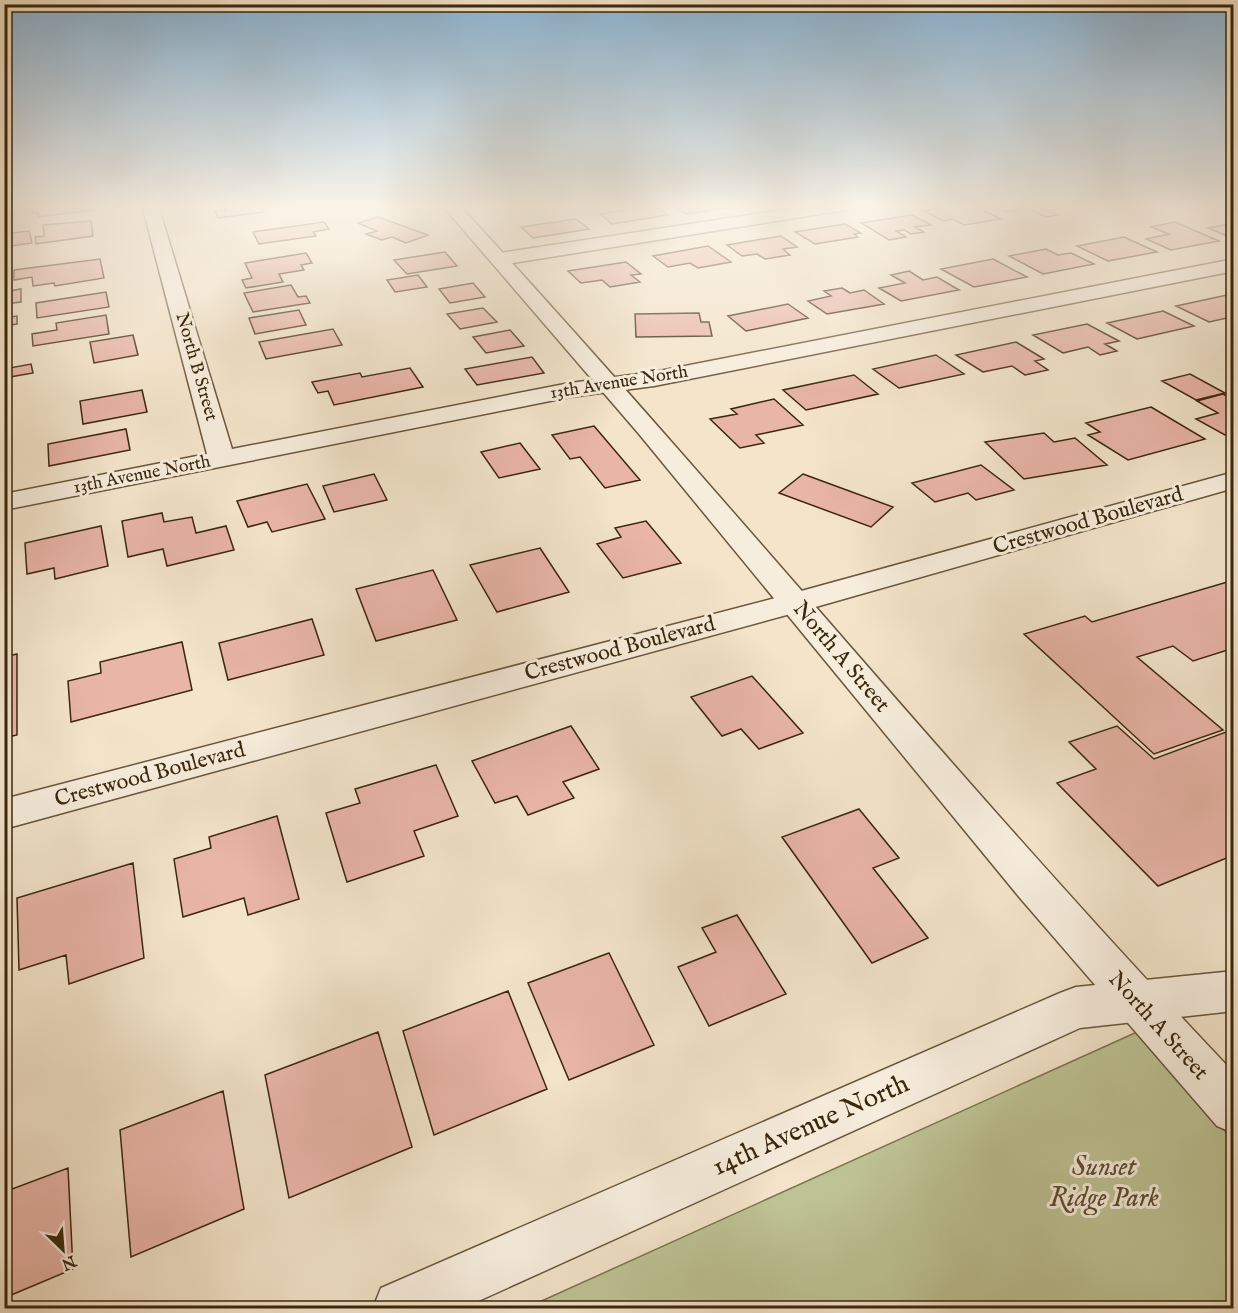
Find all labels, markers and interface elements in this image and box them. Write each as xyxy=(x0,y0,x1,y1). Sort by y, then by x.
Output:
street label: North B Street xyxy=(170,310,222,424)
street label: 13th Avenue North xyxy=(548,361,690,405)
street label: 13th Avenue North xyxy=(72,450,213,500)
street label: Crestwood Boulevard xyxy=(990,480,1187,562)
street label: North A Street xyxy=(786,596,896,719)
street label: Crestwood Boulevard xyxy=(522,610,719,688)
street label: Crestwood Boulevard xyxy=(52,736,249,814)
street label: North A Street xyxy=(1102,966,1214,1086)
street label: 14th Avenue North xyxy=(707,1067,915,1185)
park label: Sunset Ridge Park xyxy=(1049,1151,1159,1216)
north arrow xyxy=(33,1220,93,1280)
text: N xyxy=(58,1249,80,1274)

